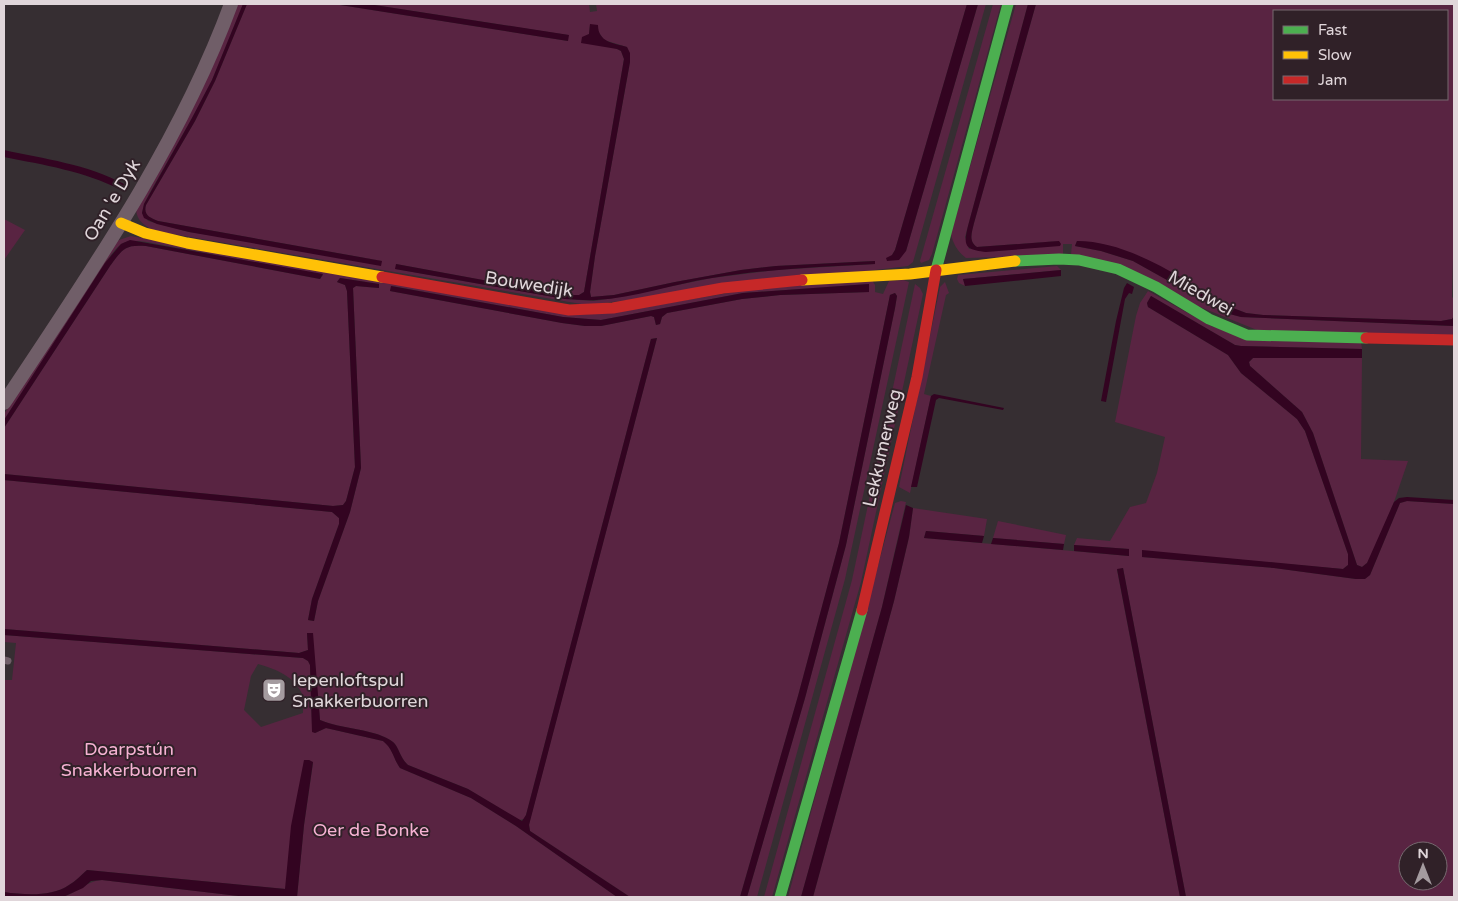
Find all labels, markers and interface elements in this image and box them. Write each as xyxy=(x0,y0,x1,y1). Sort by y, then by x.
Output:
legend xyxy=(1273,10,1448,100)
text: Fast xyxy=(1318,21,1348,39)
text: Slow xyxy=(1318,46,1352,64)
text: Jam xyxy=(1318,71,1347,89)
street label: Oan 'e Dyk xyxy=(79,155,145,245)
street label: Miedwei xyxy=(1164,265,1238,321)
street label: Bouwedijk xyxy=(483,266,575,302)
street label: Lekkumerweg xyxy=(858,387,906,509)
place label: Iepenloftspul Snakkerbuorren xyxy=(292,669,429,712)
theatre icon: Iepenloftspul Snakkerbuorren xyxy=(261,677,287,703)
park label: Doarpstún Snakkerbuorren xyxy=(61,738,197,781)
park label: Oer de Bonke xyxy=(313,819,429,841)
north arrow xyxy=(1398,841,1448,891)
text: N xyxy=(1417,845,1429,862)

